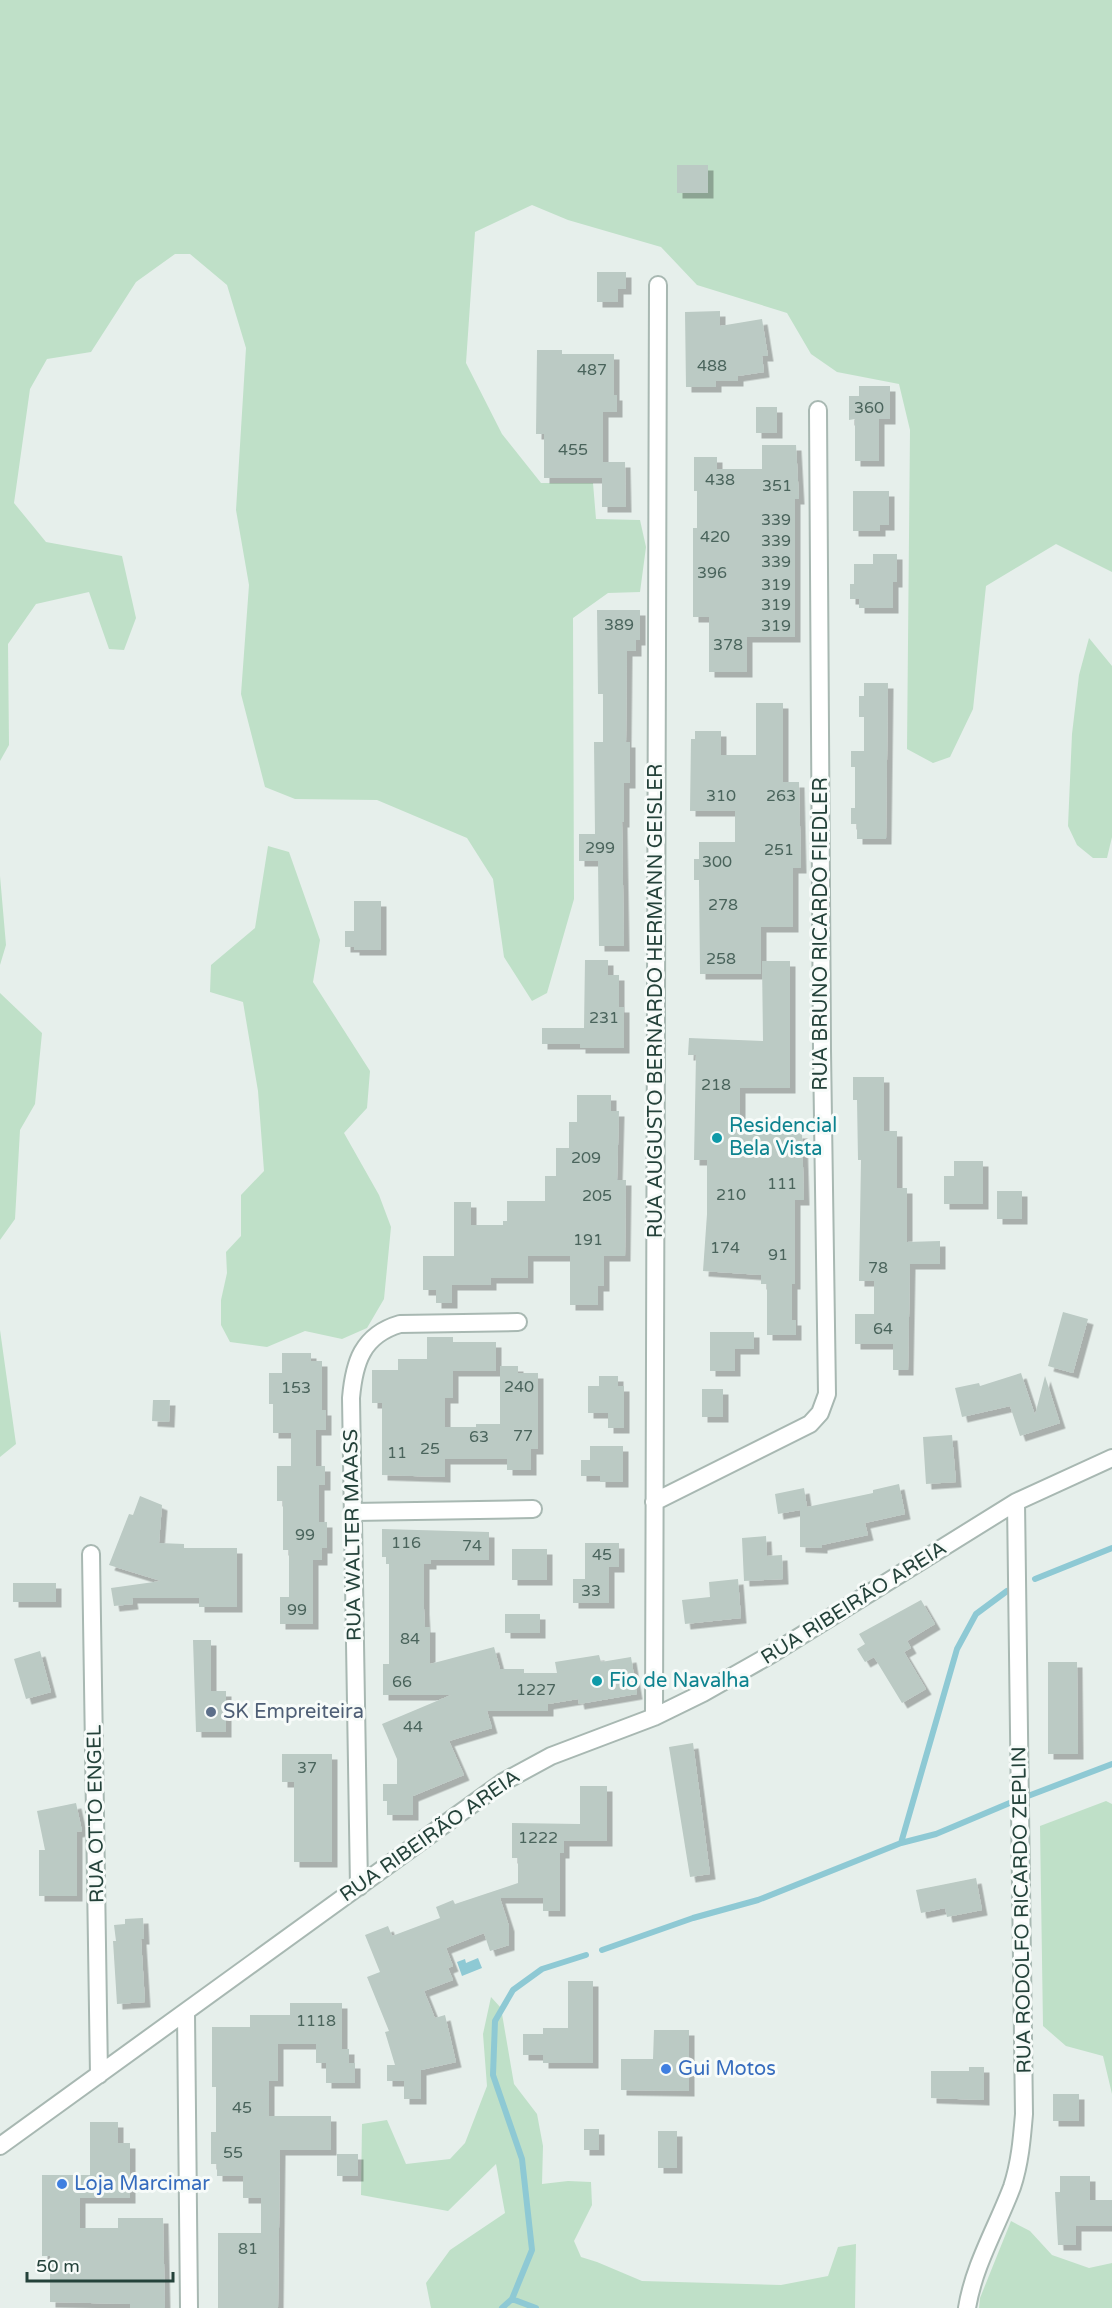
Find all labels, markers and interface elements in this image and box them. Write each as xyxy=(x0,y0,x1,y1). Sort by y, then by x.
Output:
house number: 488 xyxy=(697,356,727,376)
house number: 487 xyxy=(577,360,607,380)
house number: 360 xyxy=(854,398,884,418)
house number: 455 xyxy=(558,440,588,460)
house number: 438 xyxy=(705,470,735,490)
house number: 351 xyxy=(762,476,792,496)
house number: 339 xyxy=(761,510,791,530)
house number: 420 xyxy=(700,527,730,547)
house number: 339 xyxy=(761,531,791,551)
house number: 339 xyxy=(761,552,791,572)
house number: 396 xyxy=(697,563,727,583)
house number: 319 xyxy=(761,575,791,595)
house number: 319 xyxy=(761,595,791,615)
house number: 389 xyxy=(604,615,634,635)
house number: 319 xyxy=(761,616,791,636)
house number: 378 xyxy=(713,635,743,655)
street label: RUA AUGUSTO BERNARDO HERMANN GEISLER xyxy=(644,764,668,1238)
street label: RUA BRUNO RICARDO FIEDLER xyxy=(809,777,833,1091)
house number: 310 xyxy=(706,786,736,806)
house number: 263 xyxy=(766,786,796,806)
house number: 299 xyxy=(585,838,615,858)
house number: 251 xyxy=(764,840,794,860)
house number: 300 xyxy=(702,852,732,872)
house number: 278 xyxy=(708,895,738,915)
house number: 258 xyxy=(706,949,736,969)
house number: 231 xyxy=(589,1008,619,1028)
house number: 218 xyxy=(701,1075,731,1095)
place label: Residencial Bela Vista xyxy=(729,1114,837,1161)
marker: Residencial Bela Vista xyxy=(710,1131,724,1145)
house number: 209 xyxy=(571,1148,601,1168)
house number: 111 xyxy=(767,1174,797,1194)
house number: 210 xyxy=(716,1185,746,1205)
house number: 205 xyxy=(582,1186,612,1206)
house number: 191 xyxy=(573,1230,603,1250)
house number: 174 xyxy=(710,1238,740,1258)
house number: 91 xyxy=(768,1245,788,1265)
house number: 78 xyxy=(868,1258,888,1278)
house number: 64 xyxy=(873,1319,893,1339)
house number: 240 xyxy=(504,1377,534,1397)
house number: 153 xyxy=(281,1378,311,1398)
house number: 77 xyxy=(513,1426,533,1446)
house number: 63 xyxy=(469,1427,489,1447)
street label: RUA WALTER MAASS xyxy=(339,1429,367,1641)
house number: 25 xyxy=(420,1439,440,1459)
house number: 11 xyxy=(387,1443,407,1463)
house number: 99 xyxy=(295,1525,315,1545)
house number: 116 xyxy=(391,1533,421,1553)
street label: RUA RIBEIRÃO AREIA xyxy=(756,1535,951,1670)
house number: 74 xyxy=(462,1536,482,1556)
house number: 45 xyxy=(592,1545,612,1565)
house number: 33 xyxy=(581,1581,601,1601)
house number: 99 xyxy=(287,1600,307,1620)
house number: 84 xyxy=(400,1629,420,1649)
place label: Fio de Navalha xyxy=(609,1669,750,1693)
house number: 66 xyxy=(392,1672,412,1692)
marker: Fio de Navalha xyxy=(590,1674,604,1688)
house number: 1227 xyxy=(516,1680,556,1700)
place label: SK Empreiteira xyxy=(223,1700,364,1724)
marker: SK Empreiteira xyxy=(204,1705,218,1719)
house number: 44 xyxy=(403,1717,423,1737)
street label: RUA OTTO ENGEL xyxy=(82,1724,110,1903)
street label: RUA RODOLFO RICARDO ZEPLIN xyxy=(1007,1746,1037,2074)
house number: 37 xyxy=(297,1758,317,1778)
street label: RUA RIBEIRÃO AREIA xyxy=(335,1764,525,1907)
house number: 1222 xyxy=(518,1828,558,1848)
house number: 1118 xyxy=(296,2011,336,2031)
place label: Gui Motos xyxy=(678,2057,776,2081)
marker: Gui Motos xyxy=(659,2062,673,2076)
house number: 45 xyxy=(232,2098,252,2118)
house number: 55 xyxy=(223,2143,243,2163)
place label: Loja Marcimar xyxy=(74,2172,210,2196)
marker: Loja Marcimar xyxy=(55,2177,69,2191)
house number: 81 xyxy=(238,2239,258,2259)
scale bar xyxy=(27,2245,172,2283)
text: 50 m xyxy=(36,2255,80,2277)

